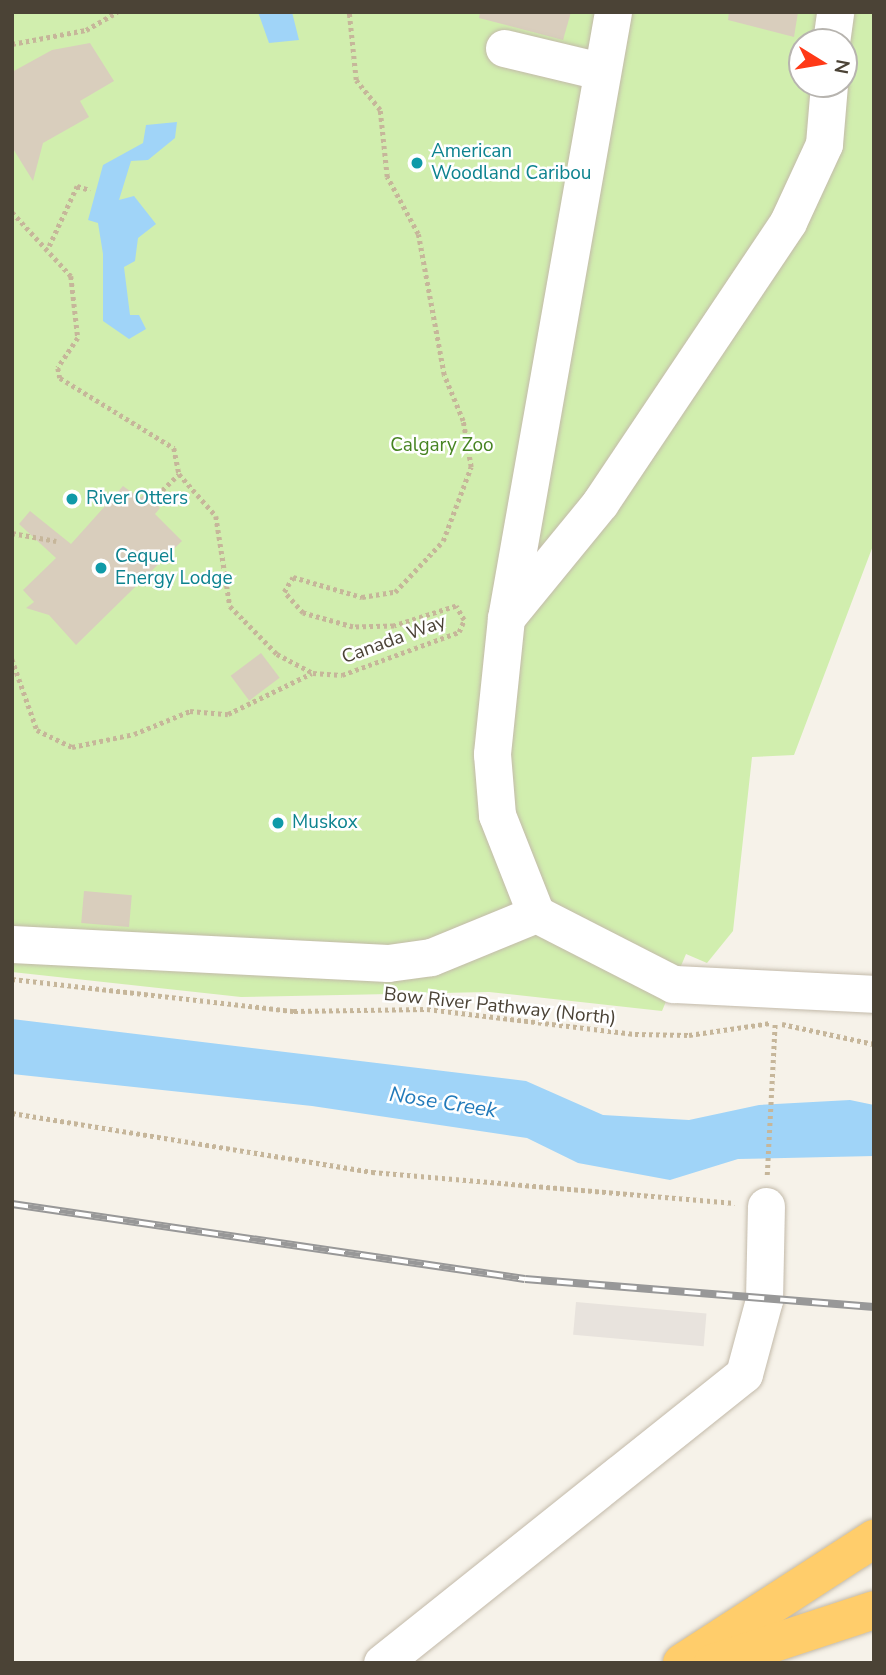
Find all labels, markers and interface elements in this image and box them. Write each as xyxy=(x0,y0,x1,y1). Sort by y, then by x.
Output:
north arrow xyxy=(788,28,858,98)
text: N xyxy=(828,57,856,76)
place label: American Woodland Caribou xyxy=(431,141,592,185)
marker: American Woodland Caribou xyxy=(409,155,425,171)
park label: Calgary Zoo xyxy=(390,435,494,457)
place label: River Otters xyxy=(86,488,188,510)
marker: River Otters xyxy=(64,491,80,507)
place label: Cequel Energy Lodge xyxy=(115,546,233,590)
marker: Cequel Energy Lodge xyxy=(93,560,109,576)
street label: Canada Way xyxy=(339,611,449,669)
place label: Muskox xyxy=(292,812,358,834)
marker: Muskox xyxy=(270,815,286,831)
street label: Bow River Pathway (North) xyxy=(383,983,617,1031)
water label: Nose Creek xyxy=(388,1081,498,1123)

